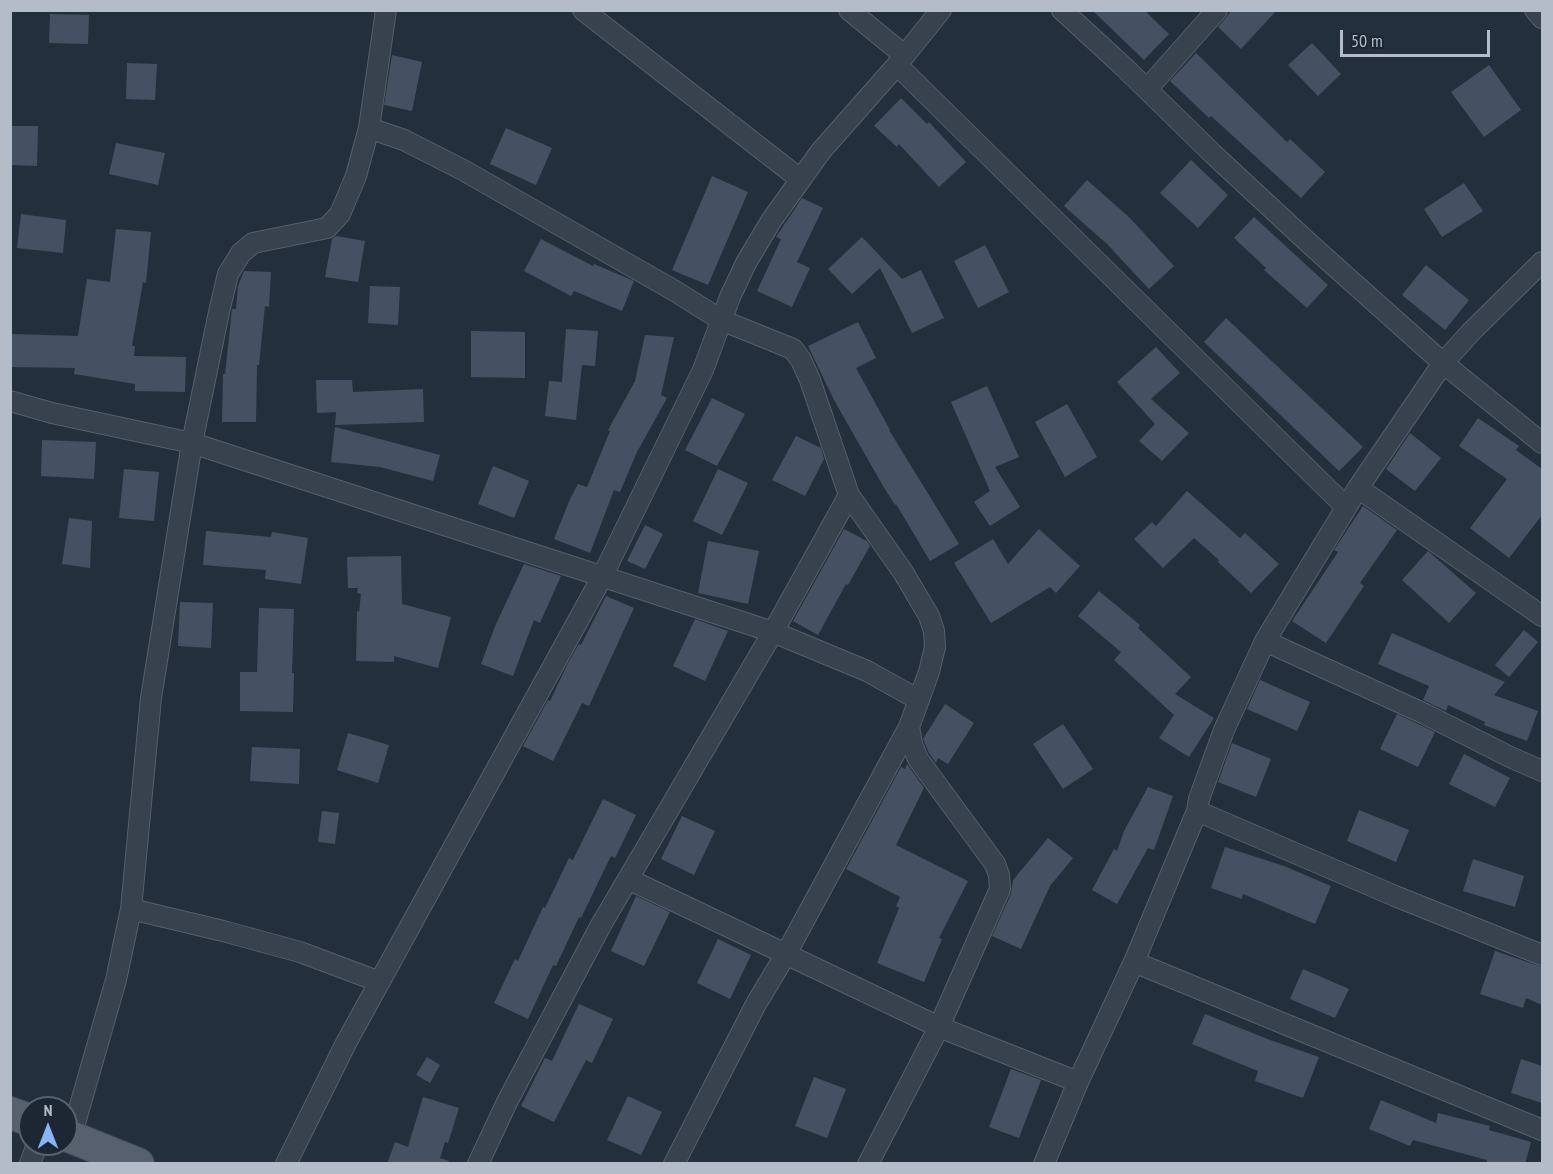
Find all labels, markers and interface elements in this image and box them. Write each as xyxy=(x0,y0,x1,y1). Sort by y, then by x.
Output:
scale bar xyxy=(1343,18,1493,56)
text: 50 m xyxy=(1351,29,1383,52)
north arrow xyxy=(18,1096,78,1156)
text: N xyxy=(44,1100,52,1120)

